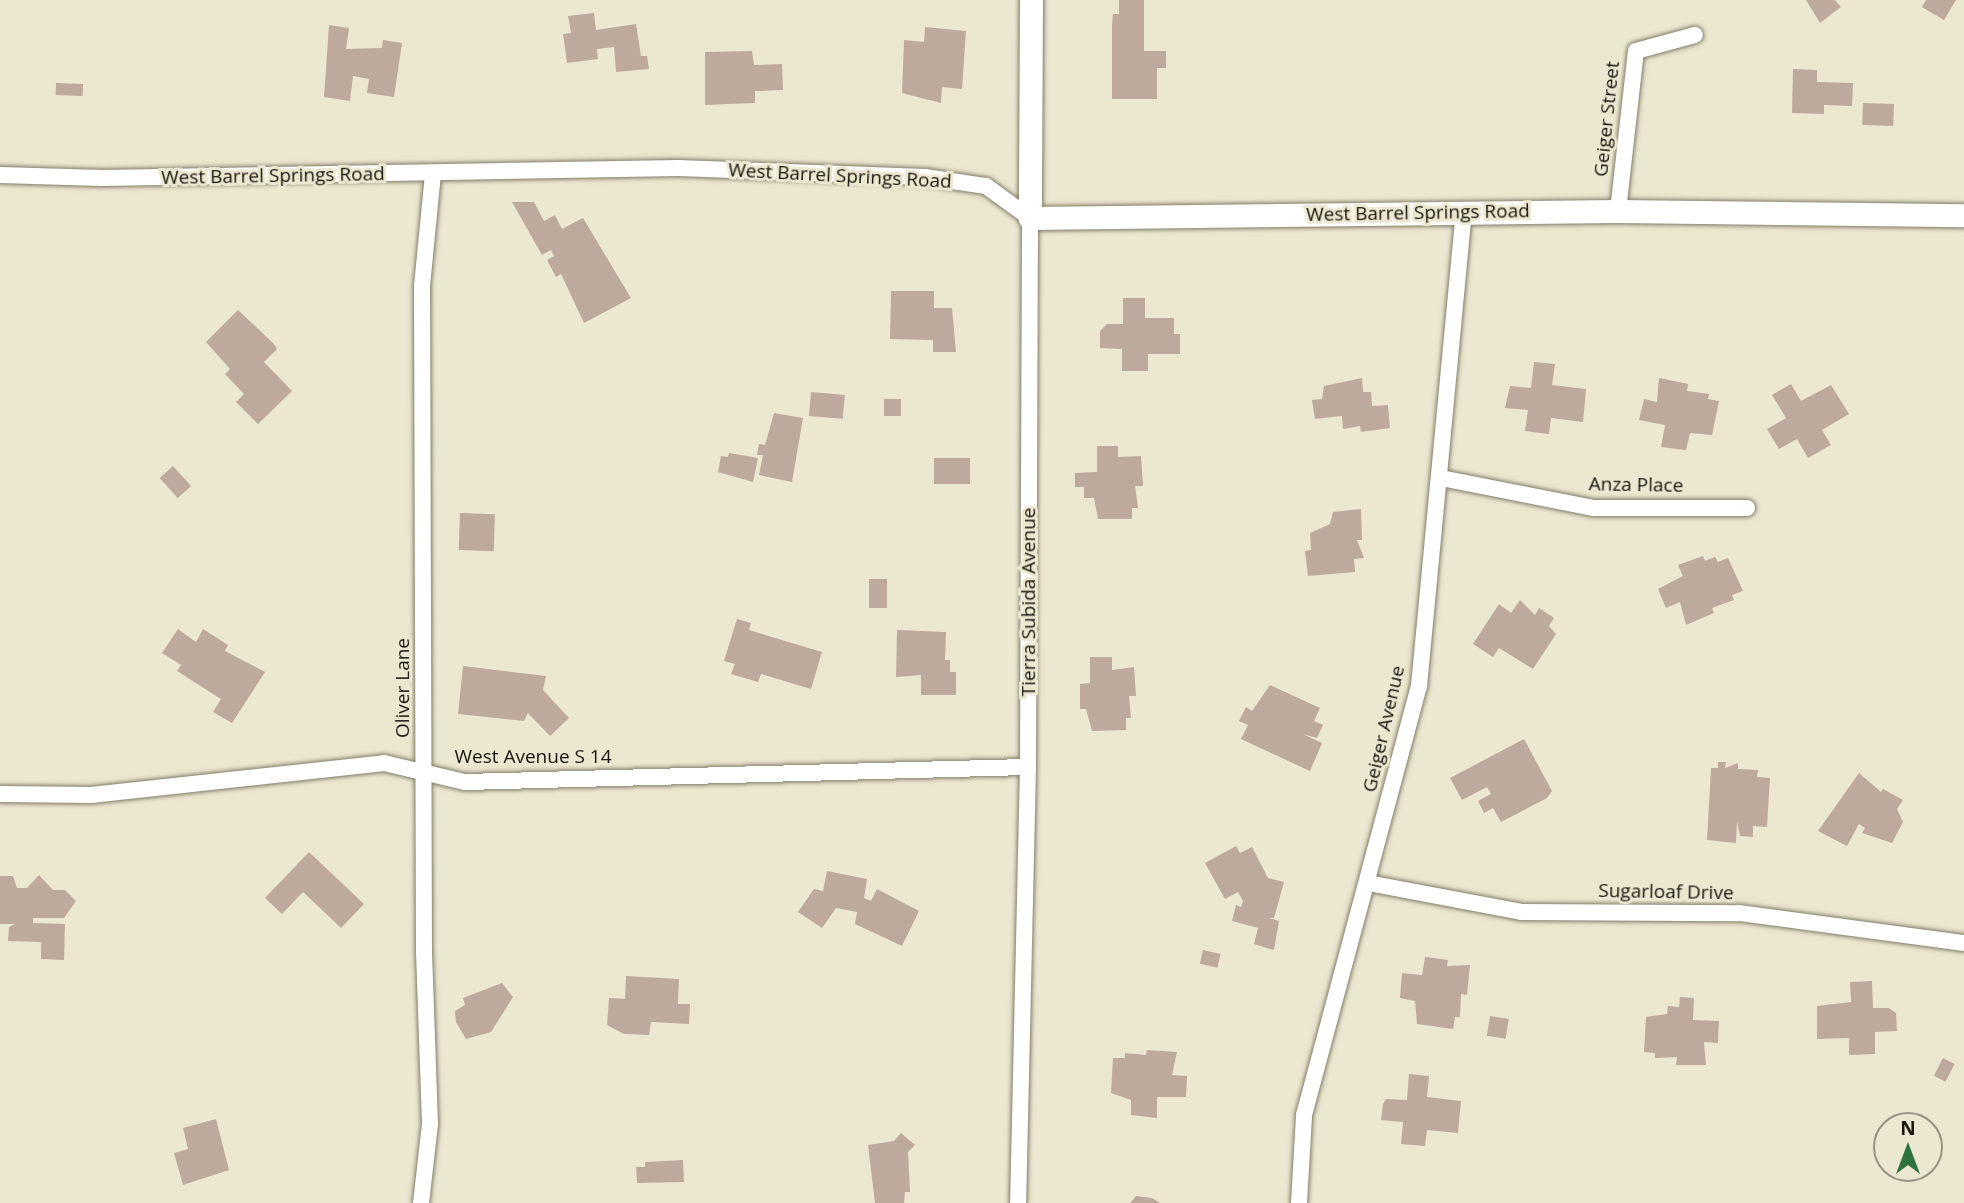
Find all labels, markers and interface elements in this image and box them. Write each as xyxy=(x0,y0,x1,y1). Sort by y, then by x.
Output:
street label: Geiger Street xyxy=(1590,60,1624,178)
street label: West Barrel Springs Road xyxy=(728,159,952,193)
street label: West Barrel Springs Road xyxy=(161,163,385,189)
street label: West Barrel Springs Road xyxy=(1306,200,1530,226)
street label: Anza Place xyxy=(1588,473,1684,497)
street label: Tierra Subida Avenue xyxy=(1018,508,1040,696)
street label: Oliver Lane xyxy=(392,638,414,738)
street label: Geiger Avenue xyxy=(1358,664,1410,794)
street label: West Avenue S 14 xyxy=(454,746,612,768)
street label: Sugarloaf Drive xyxy=(1598,879,1734,905)
north arrow xyxy=(1873,1112,1943,1182)
text: N xyxy=(1900,1115,1916,1141)

